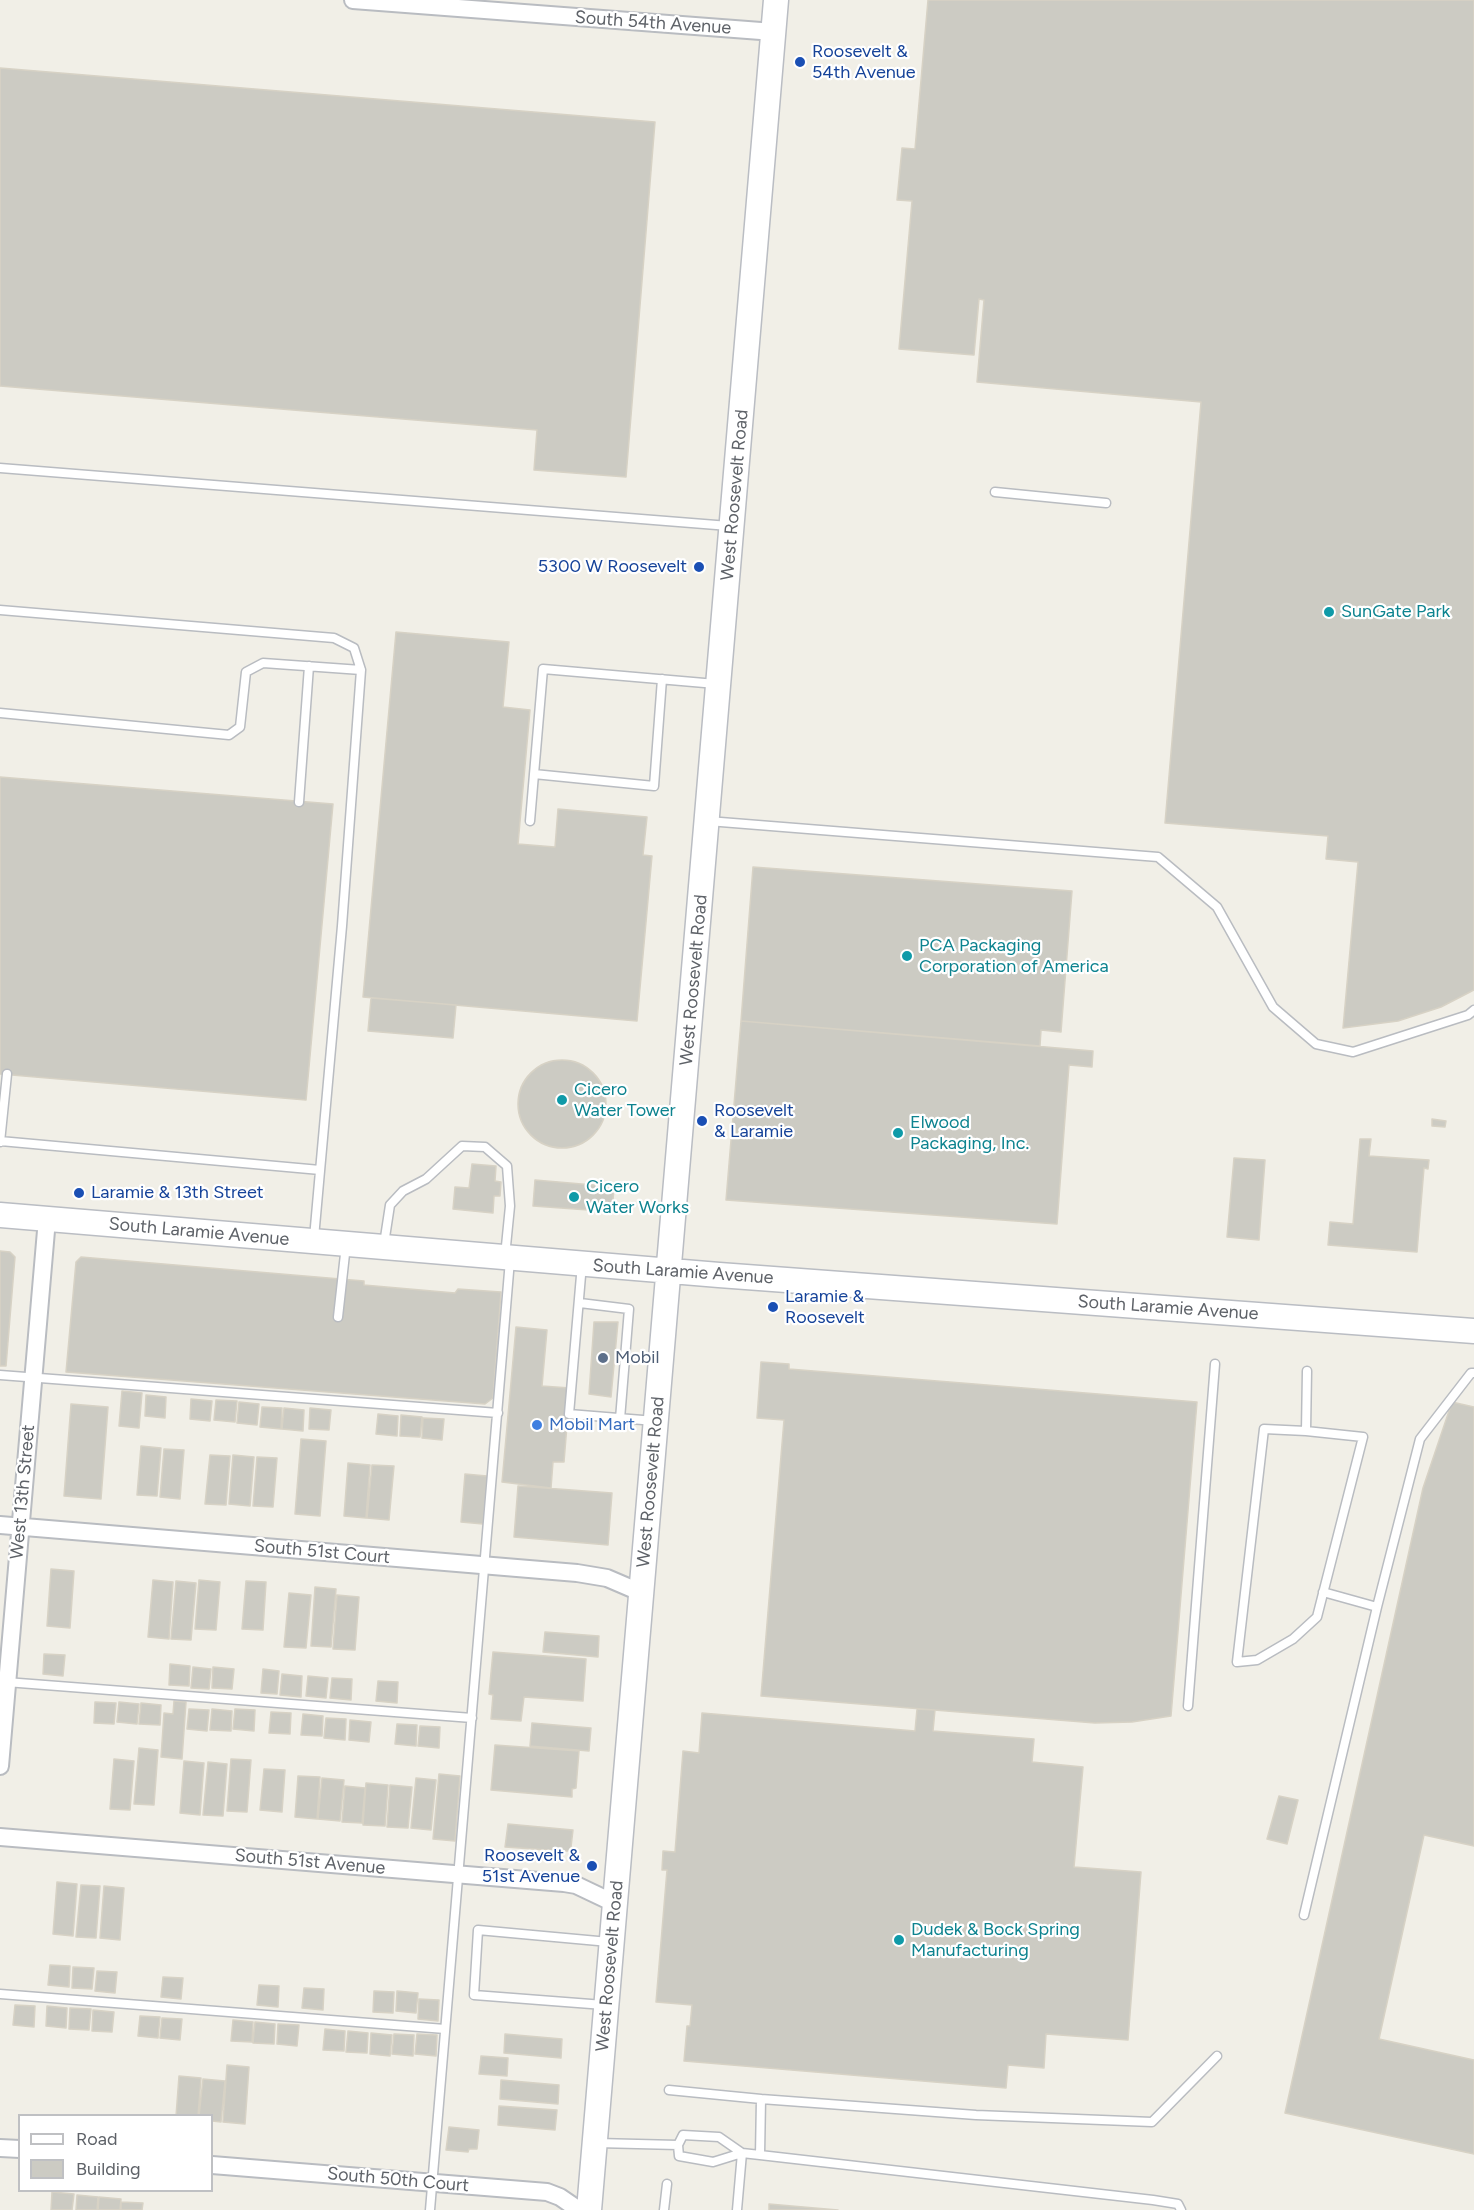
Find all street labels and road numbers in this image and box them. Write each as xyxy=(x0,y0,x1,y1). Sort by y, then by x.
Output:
street label: South 54th Avenue xyxy=(574,7,732,39)
street label: West Roosevelt Road xyxy=(717,409,753,581)
street label: West Roosevelt Road xyxy=(676,894,712,1066)
street label: South Laramie Avenue xyxy=(108,1213,290,1251)
street label: South Laramie Avenue xyxy=(592,1255,774,1289)
street label: South Laramie Avenue xyxy=(1077,1291,1259,1325)
street label: West Roosevelt Road xyxy=(633,1396,669,1568)
street label: West 13th Street xyxy=(6,1424,40,1560)
street label: South 51st Court xyxy=(253,1535,391,1569)
street label: South 51st Avenue xyxy=(234,1845,386,1879)
street label: West Roosevelt Road xyxy=(592,1880,628,2052)
street label: South 50th Court xyxy=(326,2163,470,2197)

